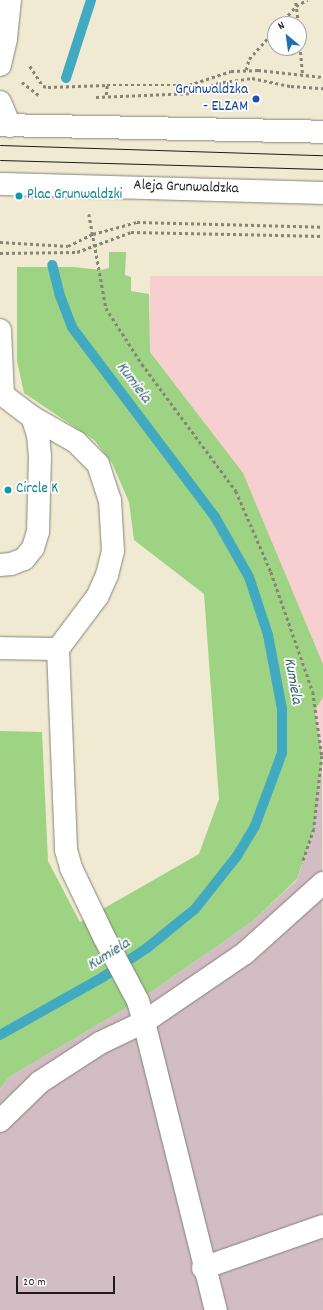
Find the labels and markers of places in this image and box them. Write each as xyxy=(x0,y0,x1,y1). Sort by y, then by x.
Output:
place label: Grunwaldzka - ELZAM xyxy=(175,81,248,116)
marker: Grunwaldzka - ELZAM xyxy=(251,94,261,104)
place label: Plac Grunwaldzki xyxy=(27,187,122,205)
marker: Plac Grunwaldzki xyxy=(14,191,24,201)
place label: Circle K xyxy=(16,481,58,499)
marker: Circle K xyxy=(3,485,13,495)

